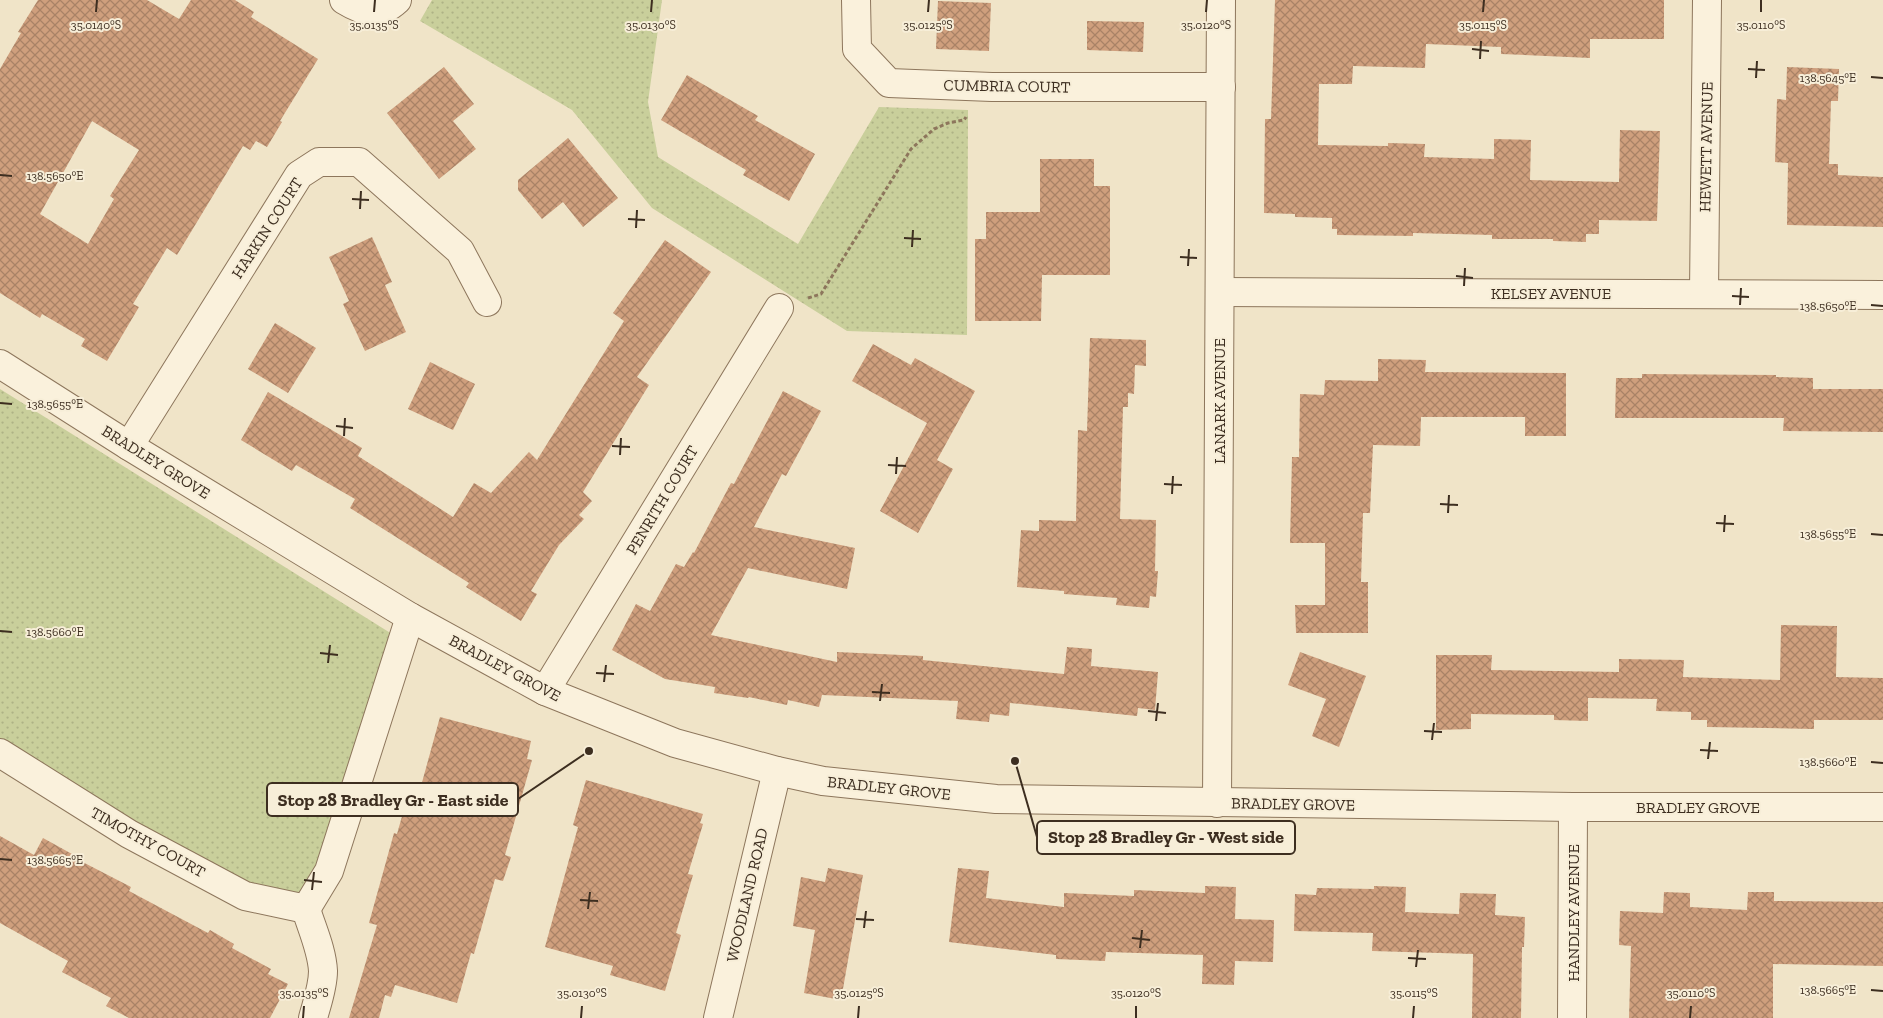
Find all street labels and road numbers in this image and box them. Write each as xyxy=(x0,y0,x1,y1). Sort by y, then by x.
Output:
street label: CUMBRIA COURT xyxy=(943,75,1071,97)
street label: HEWETT AVENUE xyxy=(1695,82,1717,212)
street label: HARKIN COURT xyxy=(227,174,307,282)
street label: KELSEY AVENUE xyxy=(1491,284,1611,303)
street label: LANARK AVENUE xyxy=(1210,338,1229,464)
street label: BRADLEY GROVE xyxy=(98,421,214,503)
street label: PENRITH COURT xyxy=(622,442,702,558)
street label: BRADLEY GROVE xyxy=(446,631,564,705)
street label: BRADLEY GROVE xyxy=(826,772,952,804)
street label: BRADLEY GROVE xyxy=(1231,793,1355,815)
street label: BRADLEY GROVE xyxy=(1636,798,1760,817)
street label: TIMOTHY COURT xyxy=(87,803,209,882)
street label: WOODLAND ROAD xyxy=(722,826,772,964)
street label: HANDLEY AVENUE xyxy=(1564,844,1583,982)

